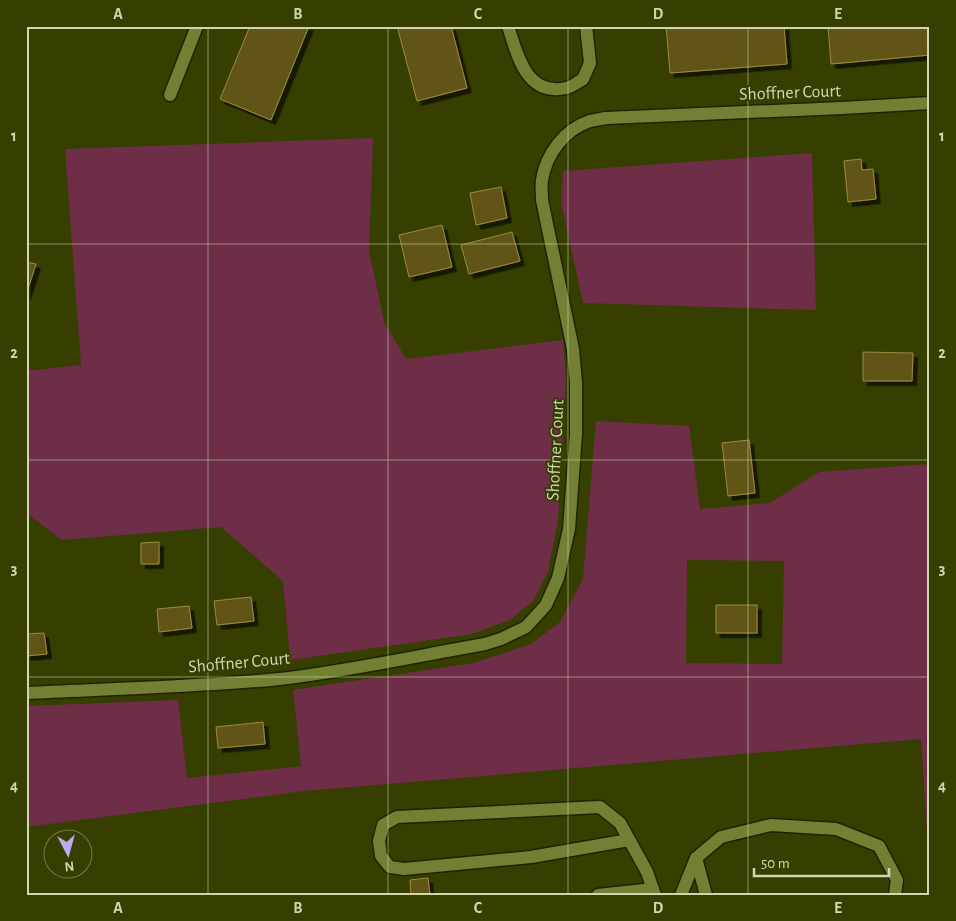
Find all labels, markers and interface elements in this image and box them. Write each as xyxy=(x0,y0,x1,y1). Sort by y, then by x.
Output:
text: A xyxy=(113,6,123,22)
text: B xyxy=(293,6,303,22)
text: C xyxy=(474,6,483,22)
text: D xyxy=(653,6,664,22)
text: E xyxy=(834,6,842,22)
street label: Shoffner Court xyxy=(739,82,841,104)
text: 1 xyxy=(11,128,17,144)
text: 1 xyxy=(939,128,945,144)
text: 2 xyxy=(10,345,18,361)
text: 2 xyxy=(938,345,946,361)
street label: Shoffner Court xyxy=(544,398,568,501)
text: 3 xyxy=(11,561,18,577)
text: 3 xyxy=(939,561,946,577)
street label: Shoffner Court xyxy=(188,650,291,676)
text: 4 xyxy=(10,778,18,794)
text: 4 xyxy=(938,778,946,794)
north arrow xyxy=(42,828,92,878)
scale bar xyxy=(754,846,888,878)
text: 50 m xyxy=(761,856,790,871)
text: N xyxy=(64,858,75,873)
text: A xyxy=(113,900,123,916)
text: B xyxy=(293,900,303,916)
text: C xyxy=(474,900,483,916)
text: D xyxy=(653,900,664,916)
text: E xyxy=(834,900,842,916)

